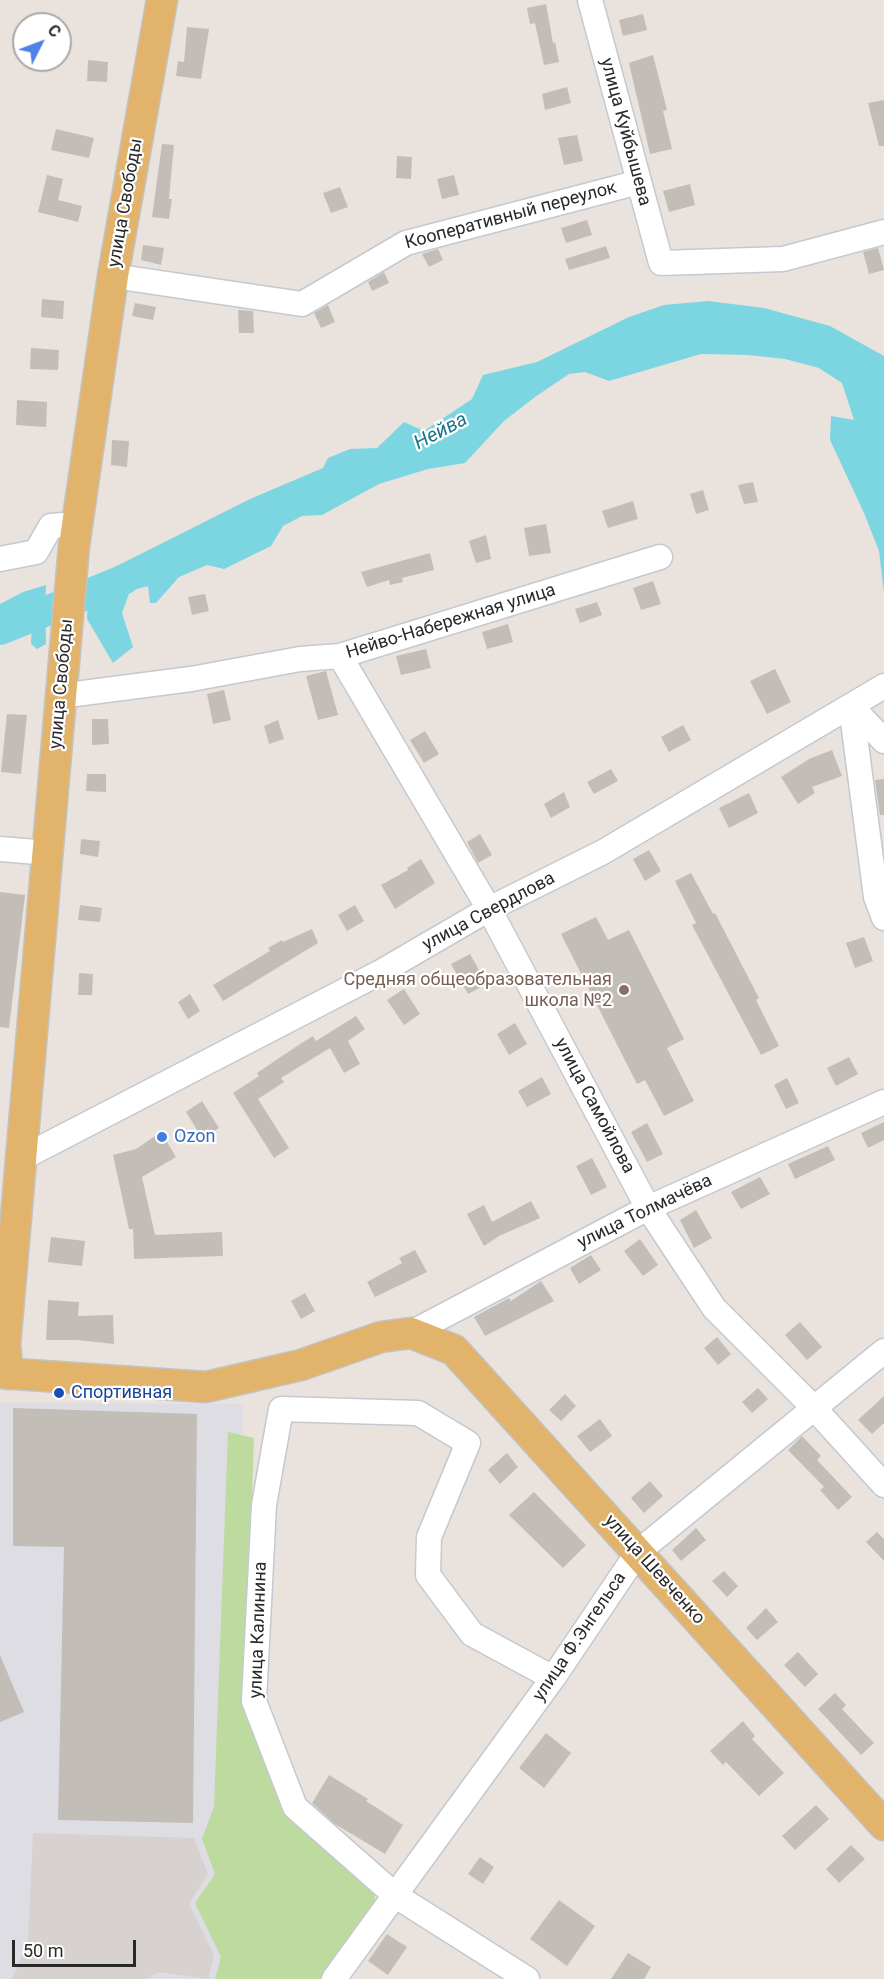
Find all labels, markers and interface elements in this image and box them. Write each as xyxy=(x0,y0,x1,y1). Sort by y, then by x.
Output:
north arrow xyxy=(12,12,72,72)
text: С xyxy=(44,21,65,41)
street label: улица Куйбышева xyxy=(595,56,655,208)
street label: улица Свободы xyxy=(104,137,148,269)
street label: Кооперативный переулок xyxy=(403,177,619,255)
water label: Нейва xyxy=(410,408,472,456)
street label: Нейво-Набережная улица xyxy=(344,580,558,664)
street label: улица Свободы xyxy=(46,618,78,750)
street label: улица Свердлова xyxy=(419,868,559,956)
place label: Средняя общеобразовательная школа №2 xyxy=(343,969,612,1012)
marker: Средняя общеобразовательная школа №2 xyxy=(617,983,631,997)
street label: улица Самойлова xyxy=(549,1035,639,1177)
place label: Ozon xyxy=(174,1126,215,1148)
marker: Ozon xyxy=(155,1130,169,1144)
street label: улица Толмачёва xyxy=(574,1170,716,1254)
place label: Спортивная xyxy=(71,1382,172,1404)
marker: Спортивная xyxy=(52,1386,66,1400)
street label: улица Шевченко xyxy=(599,1511,709,1629)
street label: улица Калинина xyxy=(246,1561,272,1699)
street label: улица Ф.Энгельса xyxy=(529,1568,631,1706)
scale bar xyxy=(15,1928,140,1966)
text: 50 m xyxy=(23,1940,63,1961)

